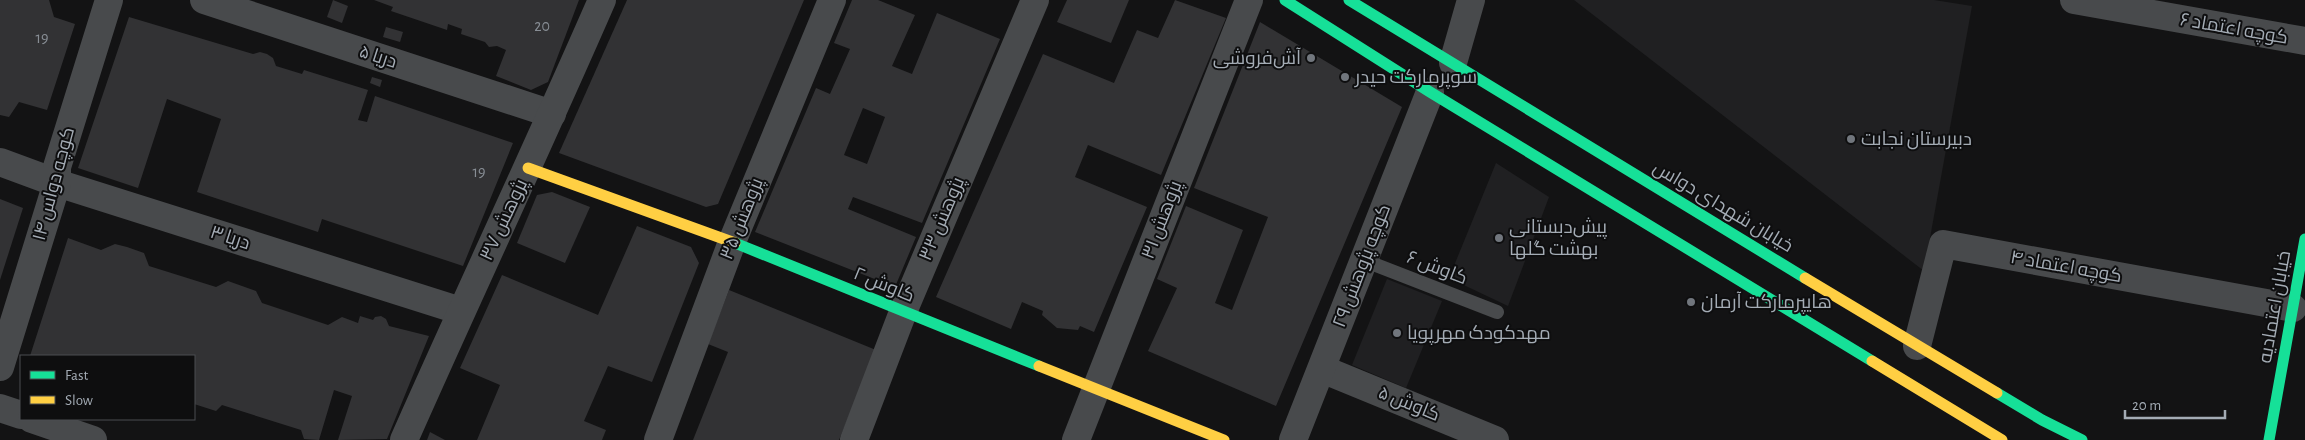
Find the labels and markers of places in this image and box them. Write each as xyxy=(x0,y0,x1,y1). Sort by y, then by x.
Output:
place label: آش‌فروشی xyxy=(1213,47,1301,69)
marker: آش‌فروشی xyxy=(1305,52,1317,64)
place label: سوپرمارکت حیدر xyxy=(1354,68,1477,89)
marker: سوپرمارکت حیدر xyxy=(1339,71,1351,83)
place label: دبیرستان نجابت xyxy=(1861,130,1972,150)
marker: دبیرستان نجابت xyxy=(1845,133,1857,145)
place label: پیش‌دبستانی بهشت گلها xyxy=(1509,217,1607,260)
marker: پیش‌دبستانی بهشت گلها xyxy=(1493,232,1505,244)
place label: هایپرمارکت آرمان xyxy=(1701,291,1832,314)
marker: هایپرمارکت آرمان xyxy=(1685,296,1697,308)
place label: مهدکودک مهرپویا xyxy=(1407,324,1551,345)
marker: مهدکودک مهرپویا xyxy=(1391,327,1403,339)

